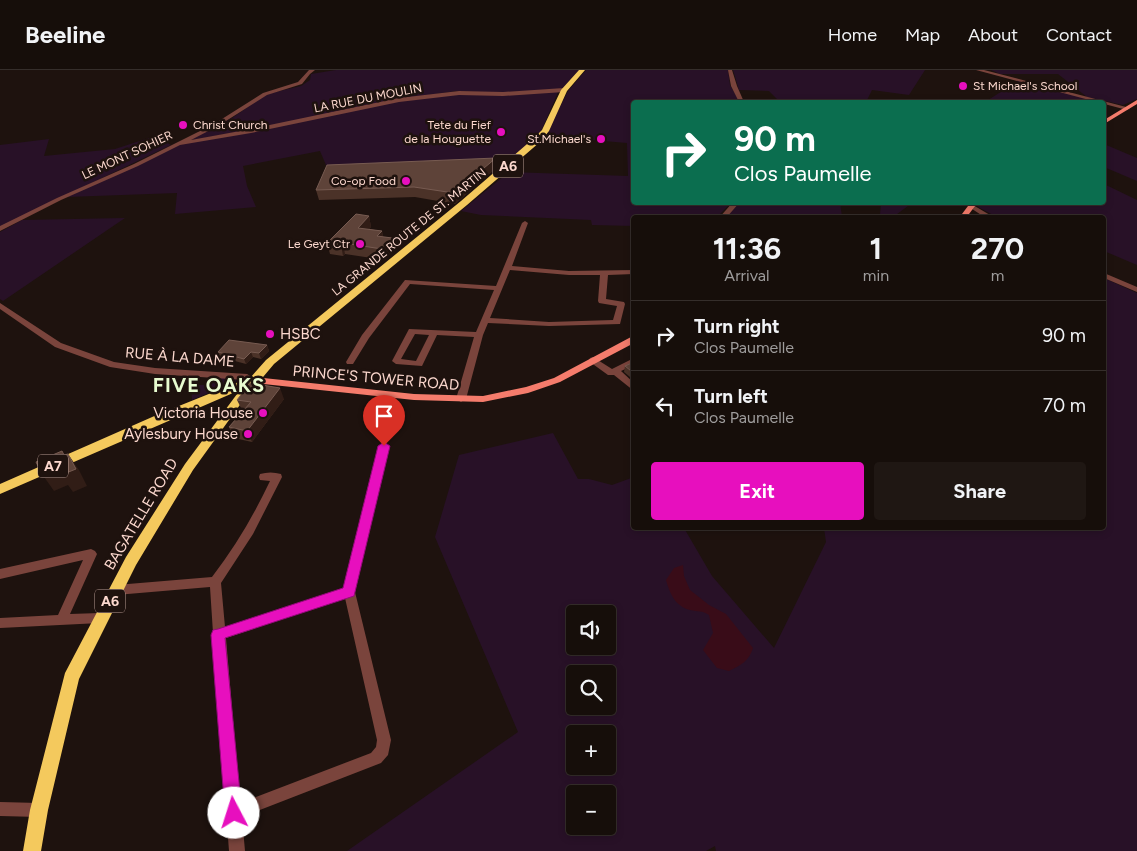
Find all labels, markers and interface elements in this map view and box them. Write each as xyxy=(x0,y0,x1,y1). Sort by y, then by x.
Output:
text: Beeline xyxy=(25,20,105,49)
text: Home xyxy=(828,24,877,46)
text: Map xyxy=(905,24,940,46)
text: About xyxy=(968,24,1018,46)
text: Contact xyxy=(1046,24,1112,46)
place label: St Michael's School xyxy=(973,79,1077,93)
marker: St Michael's School xyxy=(957,80,969,92)
street label: LA RUE DU MOULIN xyxy=(313,81,423,115)
place label: Christ Church xyxy=(193,118,268,132)
place label: Tete du Fief de la Houguette xyxy=(404,118,492,146)
text: 90 m xyxy=(734,118,816,160)
marker: Christ Church xyxy=(177,119,189,131)
icon: right xyxy=(651,120,716,185)
marker: Tete du Fief de la Houguette xyxy=(495,126,507,138)
street label: LE MONT SOHIER xyxy=(80,128,174,182)
place label: St.Michael's xyxy=(527,132,591,146)
marker: St.Michael's xyxy=(595,133,607,145)
road number: A6 xyxy=(493,154,523,178)
text: Clos Paumelle xyxy=(734,160,872,187)
street label: LA GRANDE ROUTE DE ST. MARTIN xyxy=(329,165,489,299)
place label: Co-op Food xyxy=(331,174,396,188)
marker: Co-op Food xyxy=(400,175,412,187)
text: 11:36 xyxy=(713,230,781,267)
text: 1 xyxy=(870,230,882,267)
text: 270 xyxy=(971,230,1024,267)
place label: Le Geyt Ctr xyxy=(288,237,350,251)
marker: Le Geyt Ctr xyxy=(354,238,366,250)
text: Arrival xyxy=(724,266,770,285)
text: min xyxy=(863,266,889,285)
text: m xyxy=(991,266,1004,285)
text: Turn right xyxy=(694,315,780,338)
icon: right xyxy=(651,322,679,350)
text: 90 m xyxy=(1042,324,1086,347)
place label: HSBC xyxy=(280,325,321,343)
marker: HSBC xyxy=(264,328,276,340)
text: Clos Paumelle xyxy=(694,338,794,357)
street label: RUE À LA DAME xyxy=(124,343,236,371)
street label: PRINCE'S TOWER ROAD xyxy=(292,362,460,394)
district label: FIVE OAKS xyxy=(153,373,265,397)
text: Turn left xyxy=(694,385,768,408)
icon: left xyxy=(651,392,679,420)
text: 70 m xyxy=(1043,394,1086,417)
pin xyxy=(363,395,405,446)
icon: arrive xyxy=(370,402,398,430)
place label: Victoria House xyxy=(153,404,253,422)
marker: Victoria House xyxy=(257,407,269,419)
text: Clos Paumelle xyxy=(694,408,794,427)
place label: Aylesbury House xyxy=(124,425,238,443)
marker: Aylesbury House xyxy=(242,428,254,440)
road number: A7 xyxy=(38,454,68,478)
street label: BAGATELLE ROAD xyxy=(101,455,181,573)
button: Exit xyxy=(651,462,864,520)
button: Share xyxy=(874,462,1086,520)
road number: A6 xyxy=(95,590,125,612)
map controls xyxy=(566,605,616,835)
button: sound xyxy=(566,605,616,655)
button: search xyxy=(566,665,616,715)
button: + xyxy=(566,725,616,775)
button: − xyxy=(566,785,616,835)
position arrow xyxy=(207,786,259,838)

